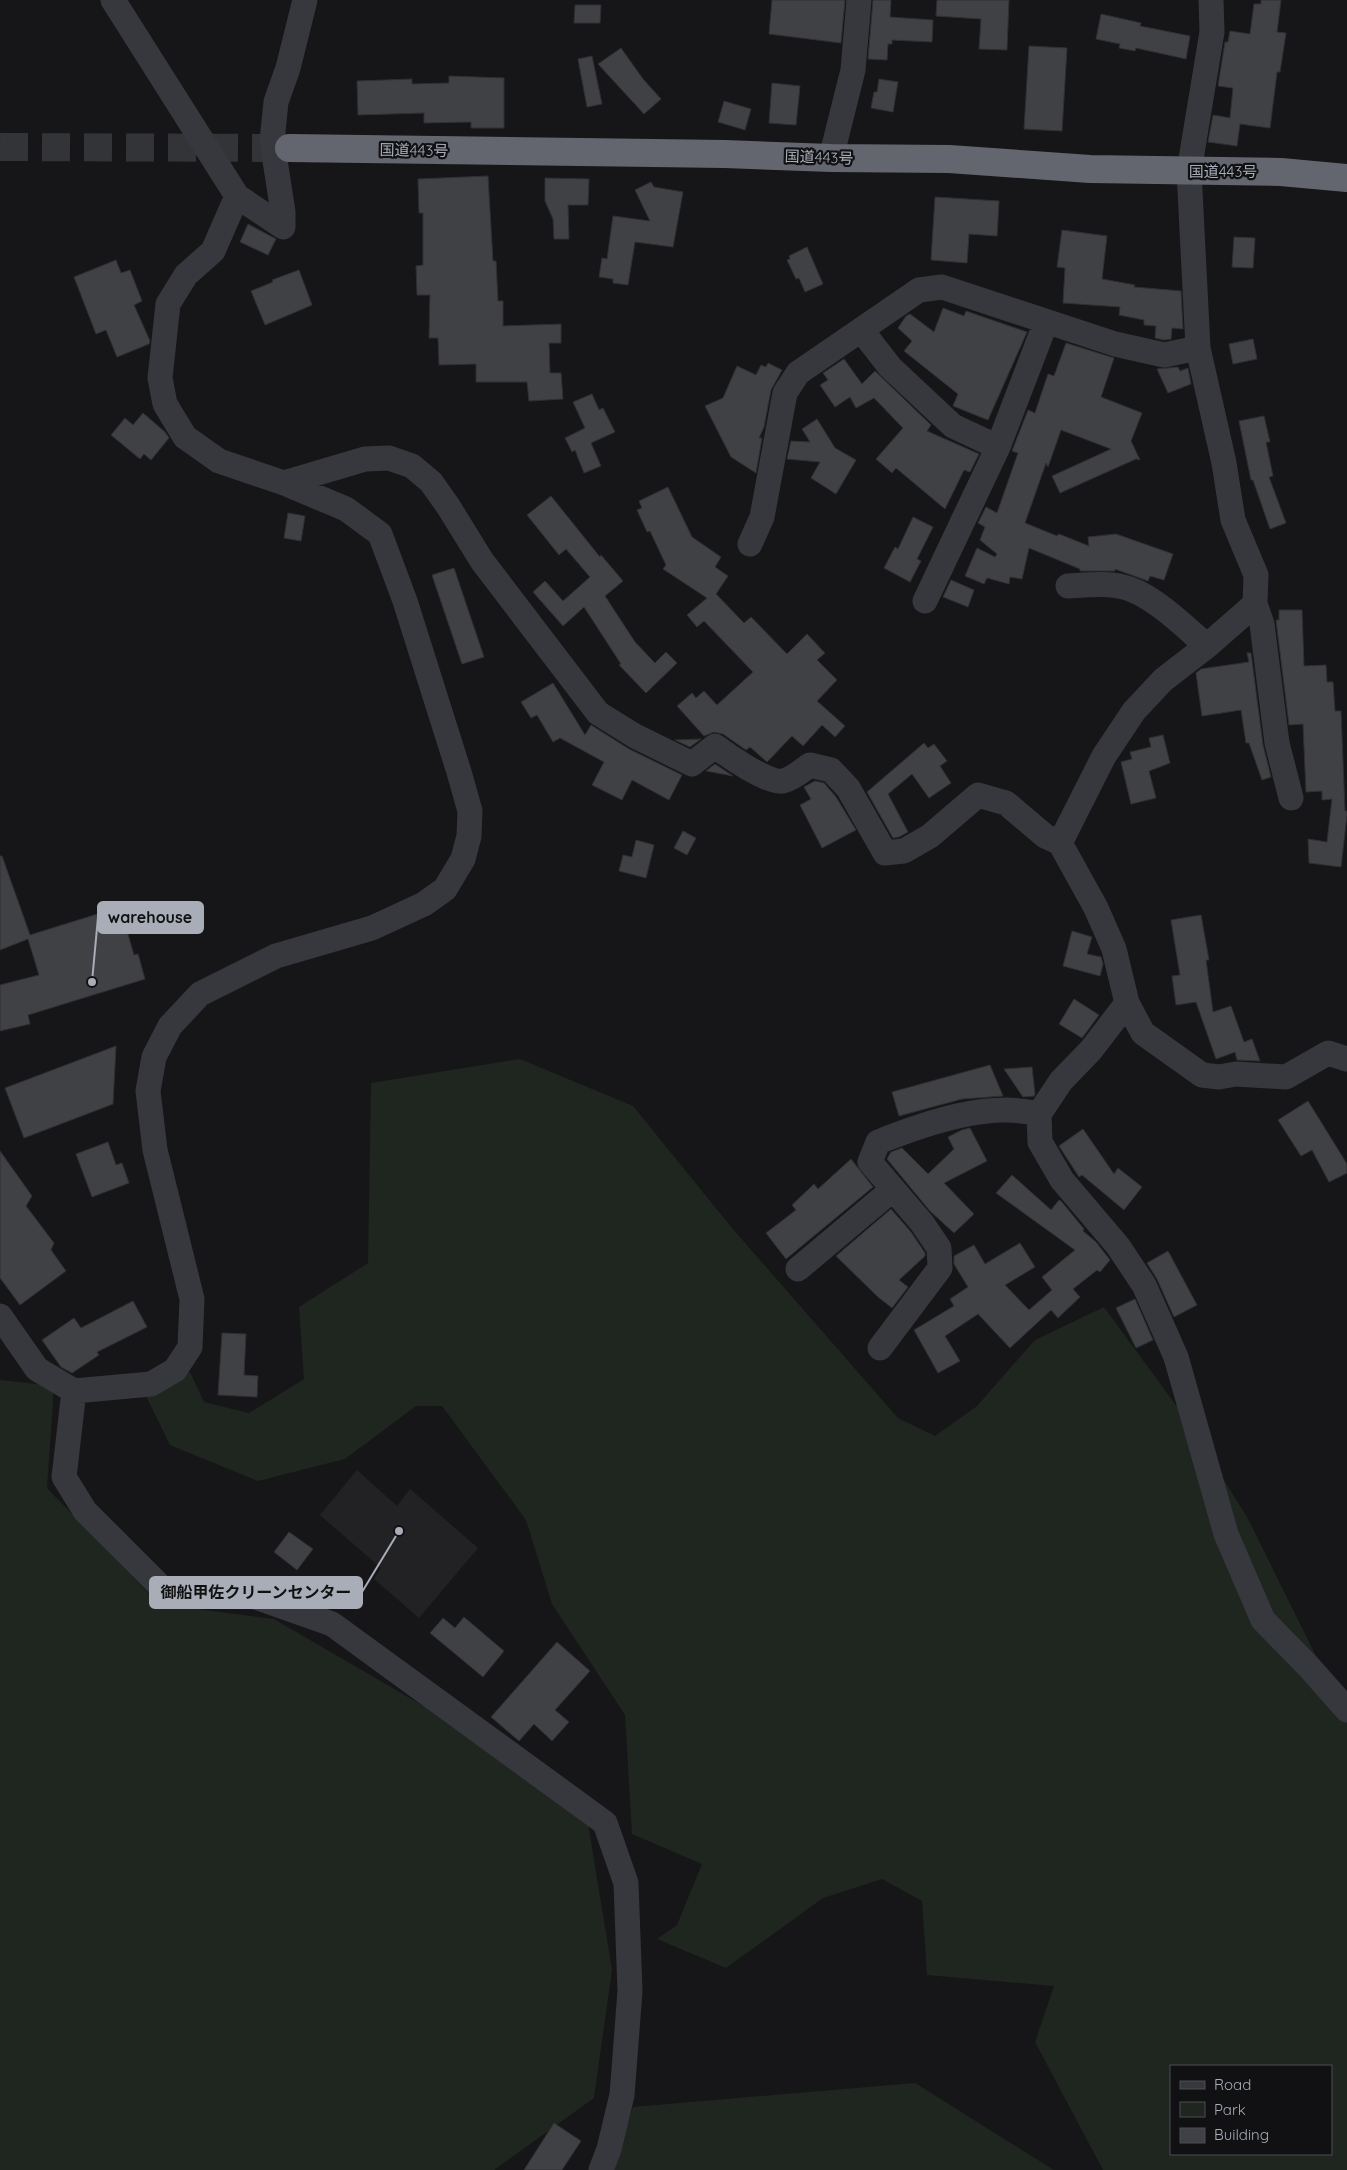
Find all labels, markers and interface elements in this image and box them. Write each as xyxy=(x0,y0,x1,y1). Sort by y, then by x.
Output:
street label: 国道443号 xyxy=(380,140,448,160)
street label: 国道443号 xyxy=(784,146,854,168)
street label: 国道443号 xyxy=(1189,162,1257,181)
callout: warehouse xyxy=(98,902,203,933)
text: warehouse xyxy=(108,907,192,927)
callout: 御船甲佐クリーンセンター xyxy=(150,1577,362,1608)
text: 御船甲佐クリーンセンター xyxy=(160,1582,352,1602)
legend xyxy=(1170,2065,1332,2155)
text: Road xyxy=(1214,2075,1251,2094)
text: Park xyxy=(1214,2100,1246,2119)
text: Building xyxy=(1214,2125,1269,2144)

